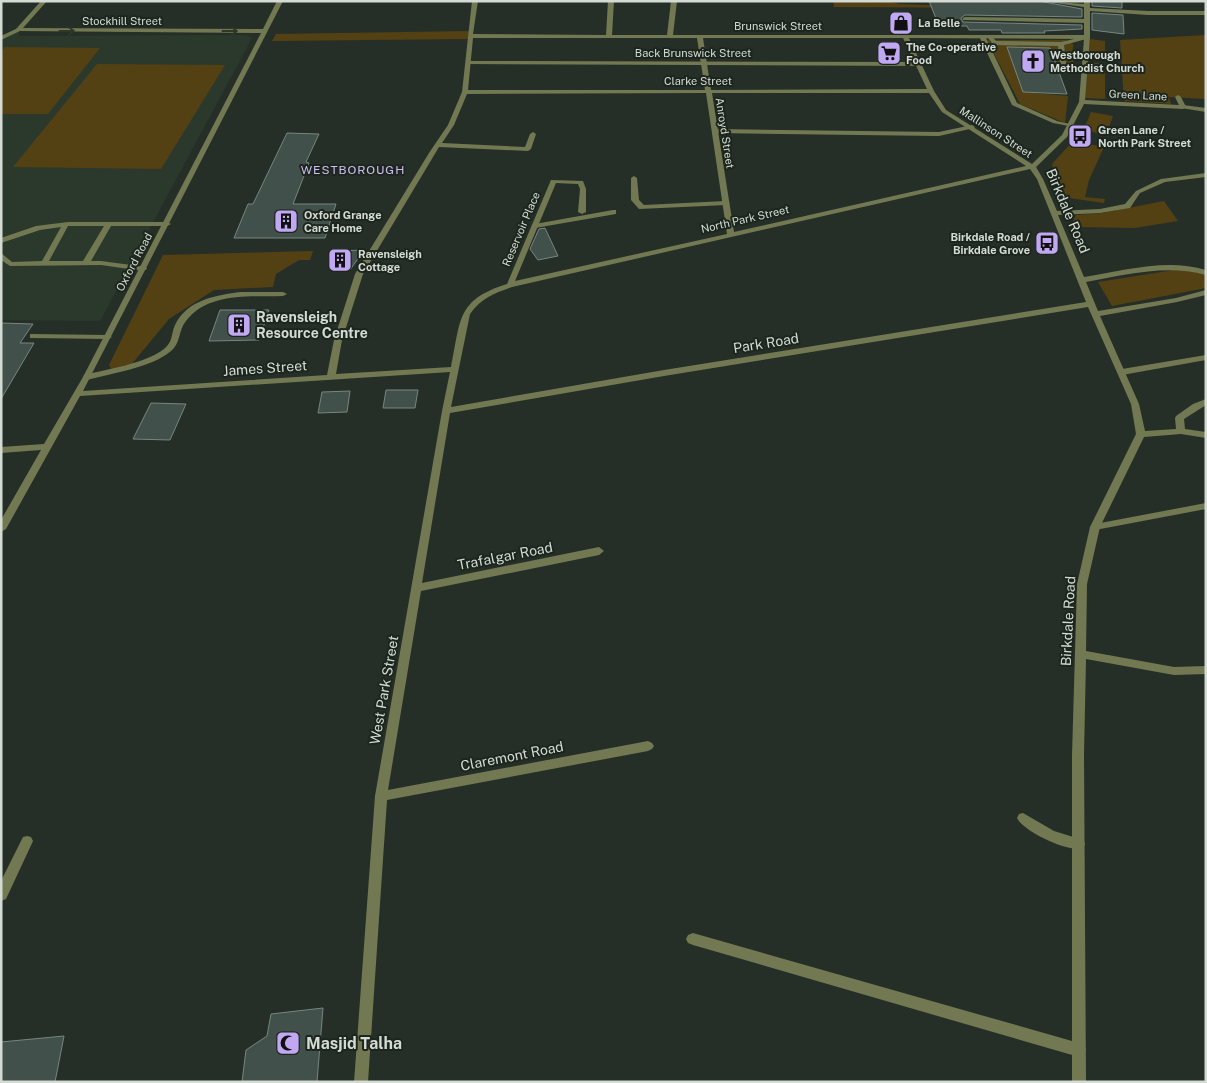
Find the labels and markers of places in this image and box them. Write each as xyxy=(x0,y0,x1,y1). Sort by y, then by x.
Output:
shop icon: La Belle xyxy=(888,10,914,36)
place label: La Belle xyxy=(918,17,960,29)
supermarket icon: The Co-operative Food xyxy=(876,40,902,66)
place label: The Co-operative Food xyxy=(906,41,996,66)
church icon: Westborough Methodist Church xyxy=(1020,48,1046,74)
place label: Westborough Methodist Church xyxy=(1050,49,1144,74)
bus stop icon: Green Lane / North Park Street xyxy=(1067,123,1093,149)
place label: Green Lane / North Park Street xyxy=(1098,124,1192,149)
building icon: Oxford Grange Care Home xyxy=(273,208,299,234)
place label: Oxford Grange Care Home xyxy=(304,209,382,234)
bus stop icon: Birkdale Road / Birkdale Grove xyxy=(1034,230,1060,256)
place label: Birkdale Road / Birkdale Grove xyxy=(951,231,1031,256)
building icon: Ravensleigh Cottage xyxy=(327,247,353,273)
place label: Ravensleigh Cottage xyxy=(358,248,422,273)
place label: Ravensleigh Resource Centre xyxy=(256,309,368,341)
building icon: Ravensleigh Resource Centre xyxy=(226,312,252,338)
mosque icon: Masjid Talha xyxy=(275,1030,301,1056)
place label: Masjid Talha xyxy=(306,1034,402,1053)

